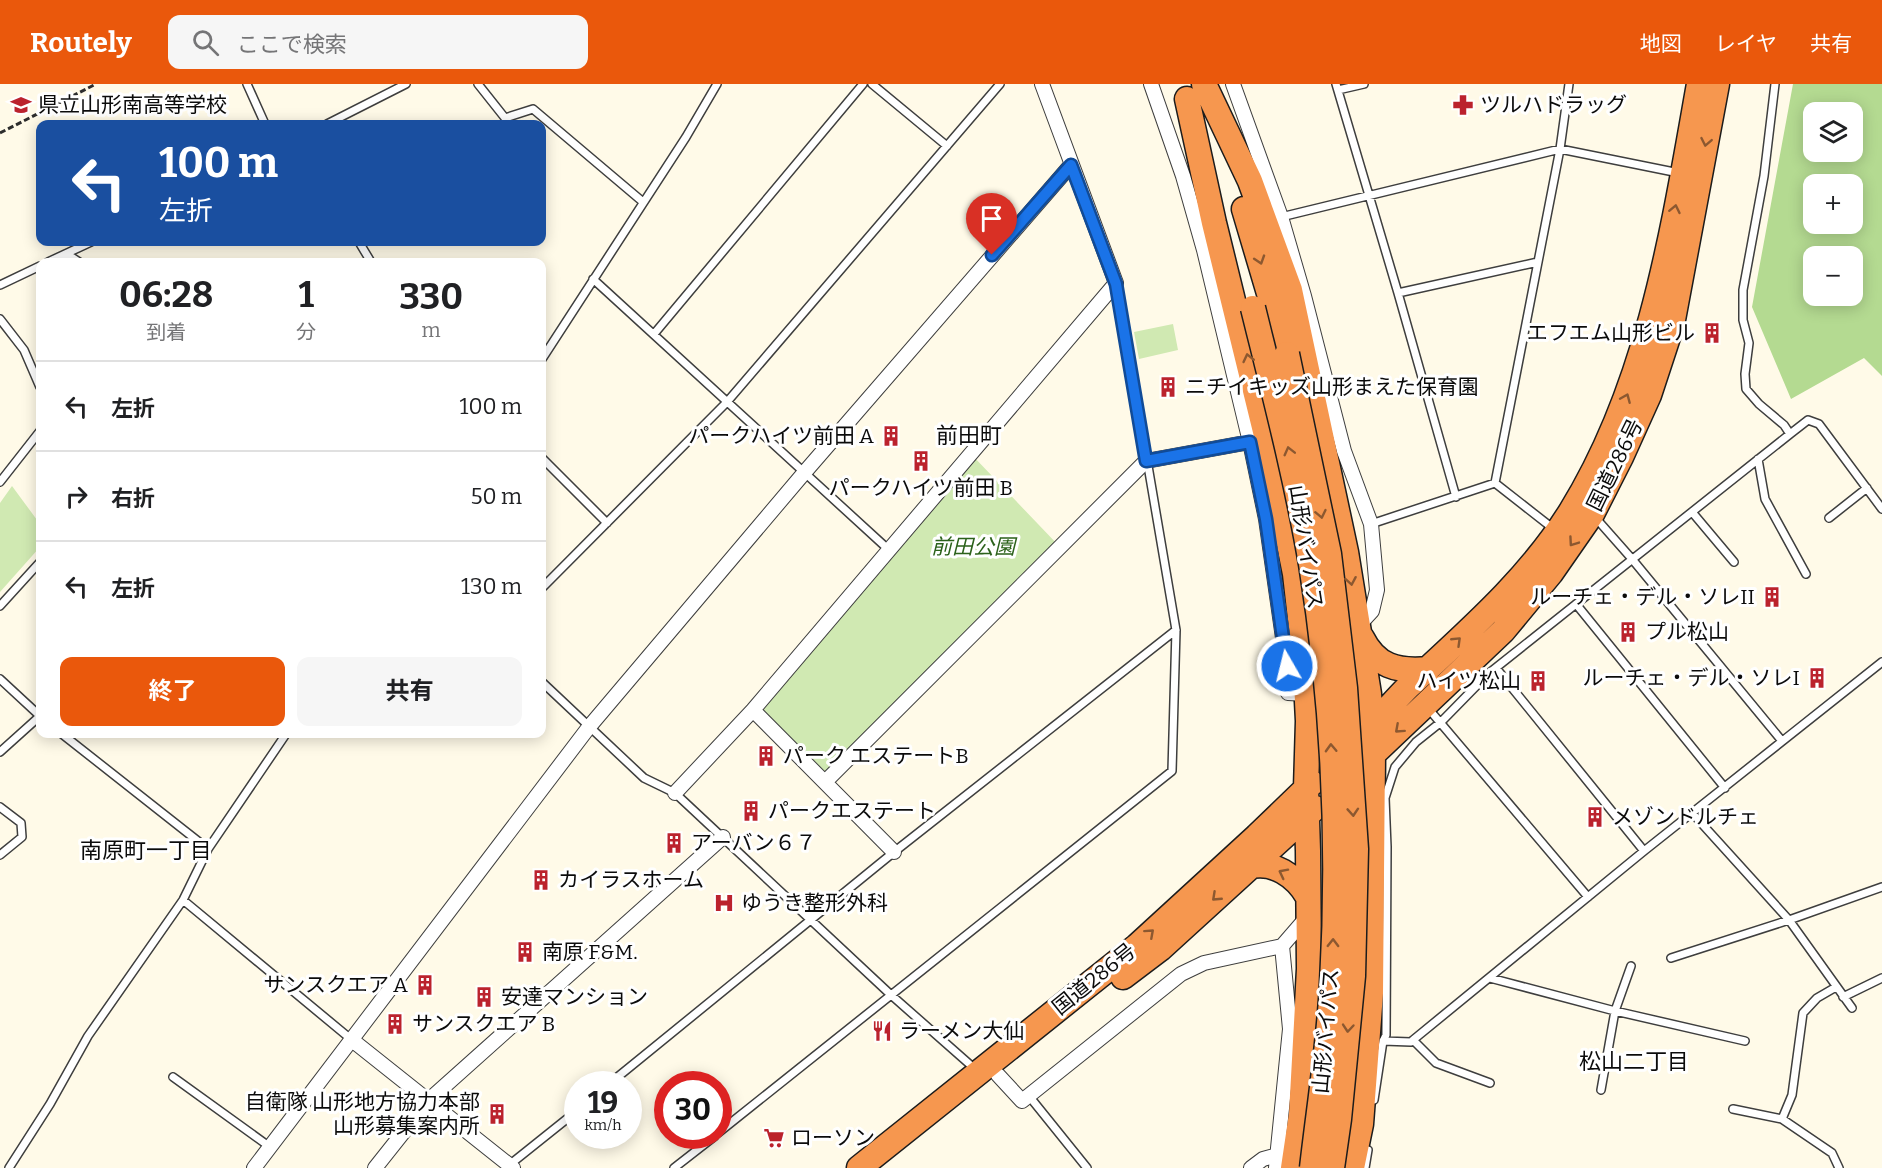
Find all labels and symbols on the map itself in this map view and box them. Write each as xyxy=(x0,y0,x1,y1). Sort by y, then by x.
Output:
place label: 県立山形南高等学校 xyxy=(38,92,227,118)
place label: ツルハドラッグ xyxy=(1480,92,1627,118)
school or university icon: 県立山形南高等学校 xyxy=(9,93,33,117)
pharmacy icon: ツルハドラッグ xyxy=(1451,93,1475,117)
one-way arrow xyxy=(1700,136,1713,146)
pin xyxy=(966,193,1017,255)
one-way arrow xyxy=(1668,205,1681,215)
one-way arrow xyxy=(1253,254,1265,265)
place label: エフエム山形ビル xyxy=(1527,320,1695,346)
building icon: エフエム山形ビル xyxy=(1700,321,1724,345)
one-way arrow xyxy=(1242,353,1255,363)
place label: ニチイキッズ山形まえた保育園 xyxy=(1185,374,1479,400)
building icon: ニチイキッズ山形まえた保育園 xyxy=(1156,375,1180,399)
one-way arrow xyxy=(1619,393,1631,404)
street label: 国道286号 xyxy=(1582,415,1648,515)
district label: 前田町 xyxy=(936,422,1002,449)
place label: パークハイツ前田 A xyxy=(688,423,874,449)
building icon: パークハイツ前田 A xyxy=(879,424,903,448)
one-way arrow xyxy=(1284,446,1296,457)
building icon: パークハイツ前田 B xyxy=(909,449,933,473)
place label: パークハイツ前田 B xyxy=(829,475,1013,501)
street label: 山形バイパス xyxy=(1283,483,1329,611)
one-way arrow xyxy=(1314,509,1327,519)
park label: 前田公園 xyxy=(931,534,1018,560)
one-way arrow xyxy=(1569,535,1580,546)
one-way arrow xyxy=(1345,576,1357,585)
place label: ルーチェ・デル・ソレII xyxy=(1530,584,1755,610)
building icon: ルーチェ・デル・ソレII xyxy=(1760,585,1784,609)
place label: プル松山 xyxy=(1645,619,1729,645)
building icon: プル松山 xyxy=(1616,620,1640,644)
position arrow xyxy=(1255,634,1319,698)
one-way arrow xyxy=(1450,637,1460,648)
place label: ルーチェ・デル・ソレI xyxy=(1583,665,1800,691)
building icon: ルーチェ・デル・ソレI xyxy=(1805,666,1829,690)
place label: ハイツ松山 xyxy=(1416,668,1521,694)
building icon: ハイツ松山 xyxy=(1526,669,1550,693)
one-way arrow xyxy=(1395,722,1406,733)
place label: パーク エステートB xyxy=(783,743,969,769)
one-way arrow xyxy=(1324,743,1337,752)
building icon: パーク エステートB xyxy=(754,744,778,768)
place label: パークエステート xyxy=(768,798,936,824)
building icon: パークエステート xyxy=(739,799,763,823)
place label: メゾンドルチェ xyxy=(1612,804,1759,830)
building icon: メゾンドルチェ xyxy=(1583,805,1607,829)
one-way arrow xyxy=(1347,808,1360,817)
place label: アーバン６７ xyxy=(691,830,817,856)
building icon: アーバン６７ xyxy=(662,831,686,855)
district label: 南原町一丁目 xyxy=(80,837,212,864)
place label: カイラスホーム xyxy=(558,867,704,893)
building icon: カイラスホーム xyxy=(529,868,553,892)
one-way arrow xyxy=(1278,868,1289,880)
place label: ゆうき整形外科 xyxy=(741,890,888,916)
one-way arrow xyxy=(1213,890,1223,901)
hospital icon: ゆうき整形外科 xyxy=(712,891,736,915)
one-way arrow xyxy=(1143,929,1154,940)
street label: 国道286号 xyxy=(1047,938,1141,1020)
one-way arrow xyxy=(1327,938,1339,947)
place label: 南原 F&M. xyxy=(542,939,638,965)
building icon: 南原 F&M. xyxy=(513,940,537,964)
street label: 山形バイパス xyxy=(1308,967,1344,1095)
place label: サンスクエア A xyxy=(263,972,408,998)
building icon: サンスクエア A xyxy=(413,973,437,997)
place label: 安達マンション xyxy=(501,984,648,1010)
building icon: 安達マンション xyxy=(472,985,496,1009)
place label: サンスクエア B xyxy=(412,1011,555,1037)
building icon: サンスクエア B xyxy=(383,1012,407,1036)
place label: ラーメン大仙 xyxy=(899,1018,1024,1044)
restaurant icon: ラーメン大仙 xyxy=(870,1019,894,1043)
one-way arrow xyxy=(1342,1023,1355,1033)
district label: 松山二丁目 xyxy=(1579,1048,1689,1075)
speed limit sign: 30 xyxy=(654,1071,732,1149)
place label: 自衛隊 山形地方協力本部 山形募集案内所 xyxy=(245,1089,480,1139)
building icon: 自衛隊 山形地方協力本部 山形募集案内所 xyxy=(485,1102,509,1126)
place label: ローソン xyxy=(791,1125,875,1151)
supermarket icon: ローソン xyxy=(762,1126,786,1150)

